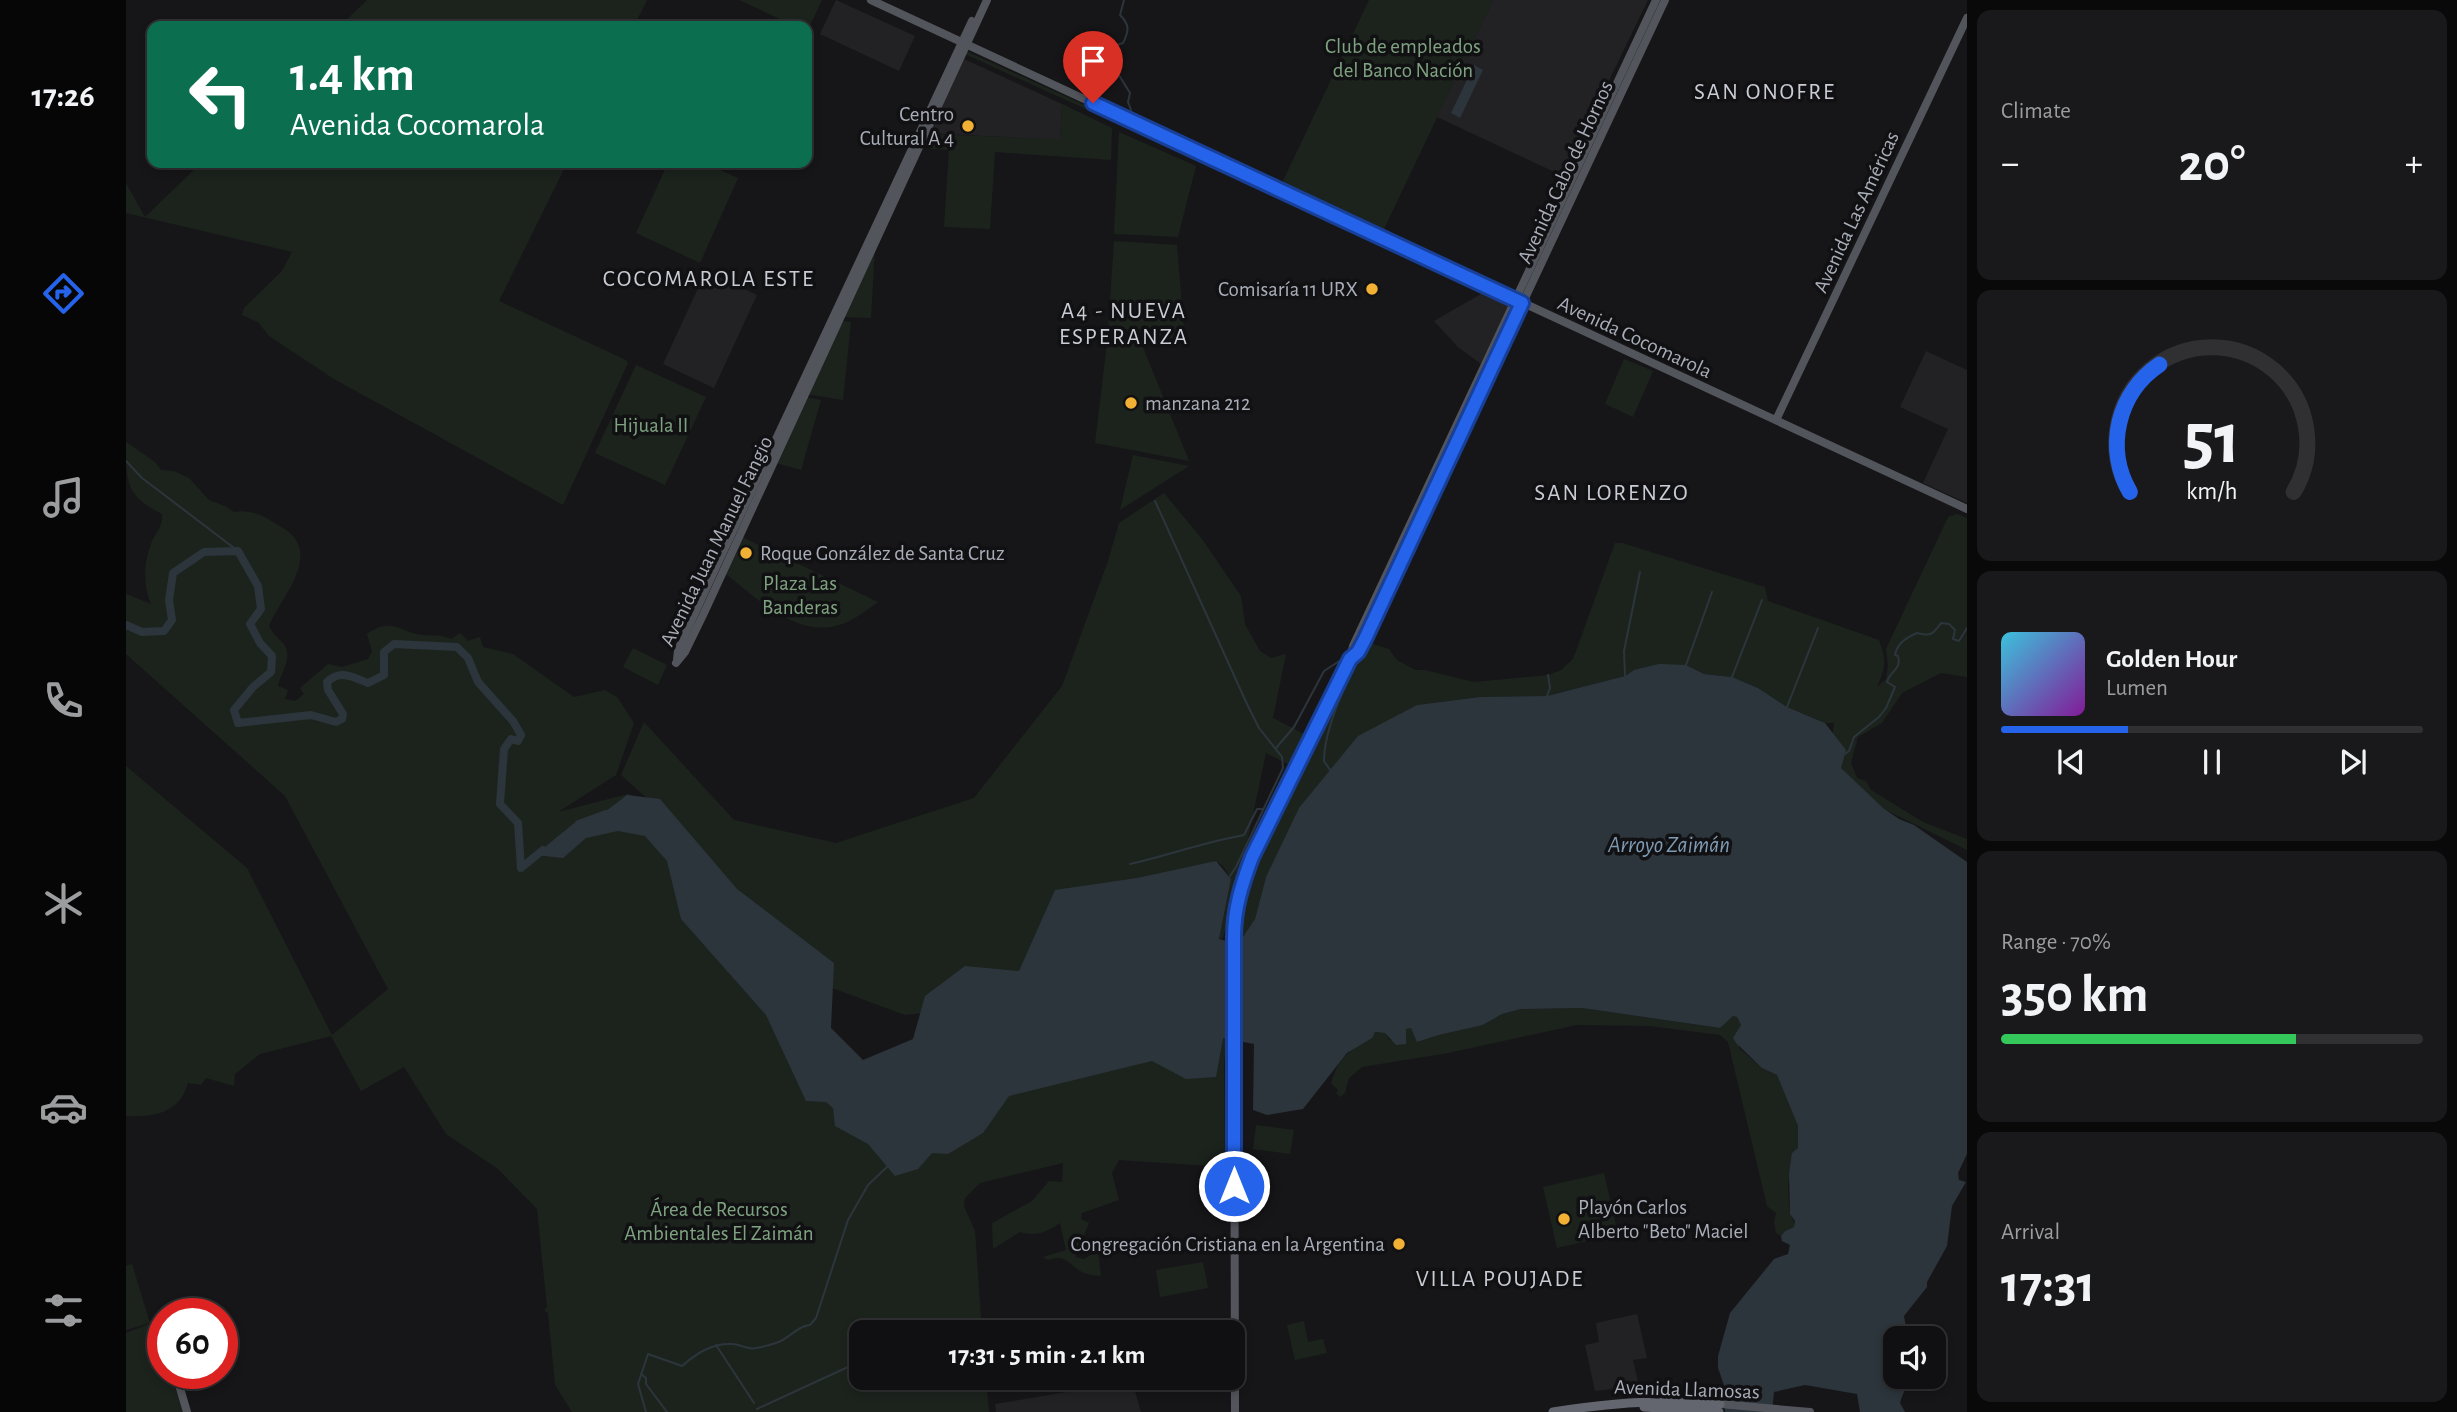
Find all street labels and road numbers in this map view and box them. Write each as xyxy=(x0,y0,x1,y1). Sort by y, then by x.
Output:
street label: Avenida Cabo de Hornos xyxy=(1514,78,1617,267)
street label: Avenida Las Américas xyxy=(1810,128,1903,296)
street label: Avenida Cocomarola xyxy=(1555,293,1715,382)
street label: Avenida Juan Manuel Fangio xyxy=(656,433,777,650)
street label: Avenida Llamosas xyxy=(1614,1376,1760,1403)

